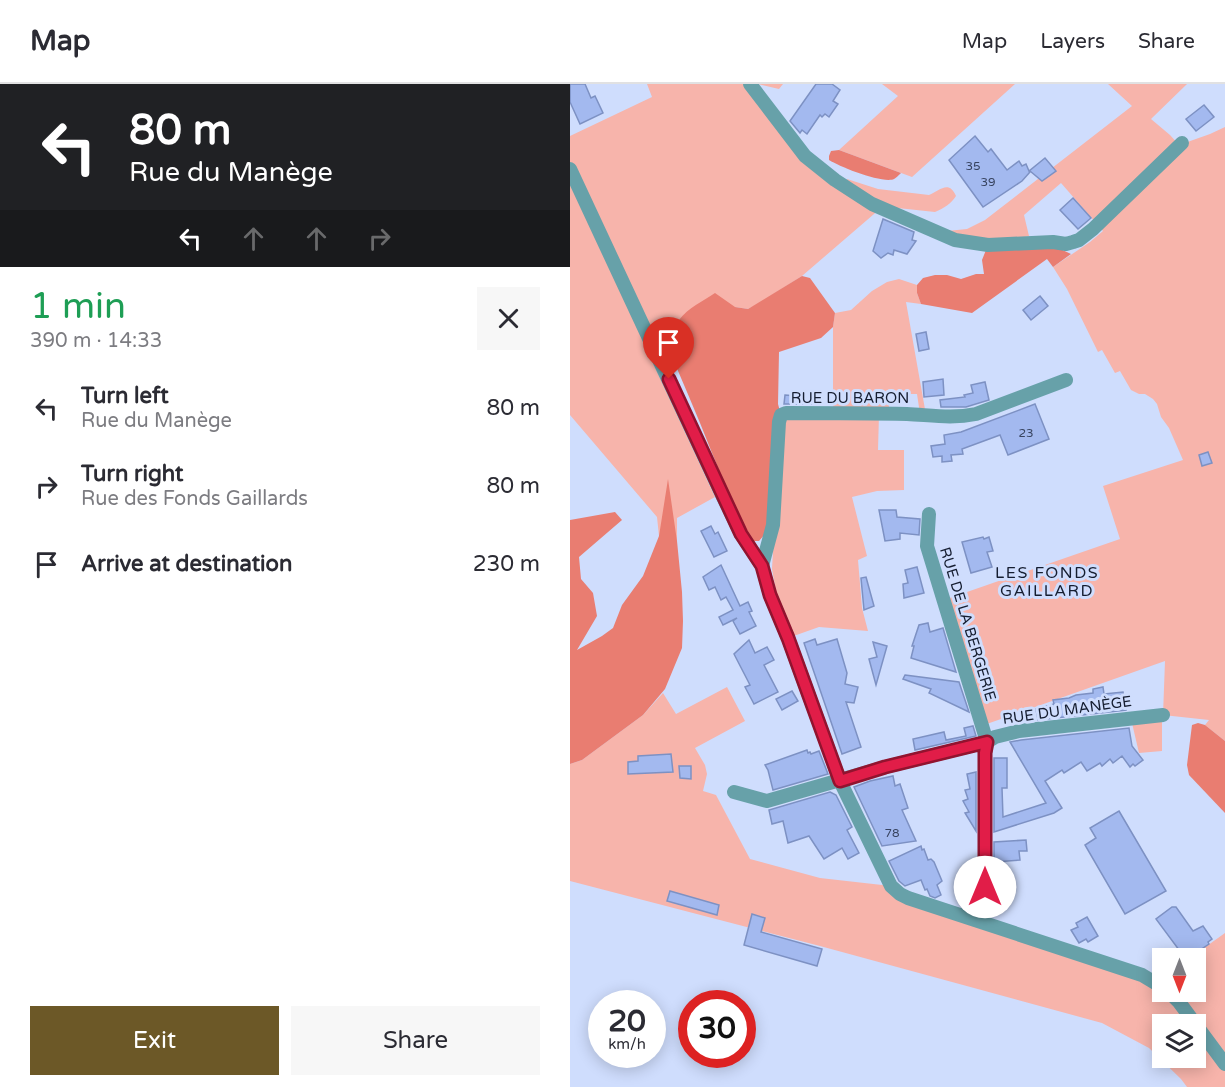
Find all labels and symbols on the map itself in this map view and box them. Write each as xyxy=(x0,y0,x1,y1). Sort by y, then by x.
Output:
house number: 35 xyxy=(965,159,981,173)
house number: 39 xyxy=(980,175,996,189)
pin xyxy=(643,317,694,379)
street label: RUE DU BARON xyxy=(791,389,909,407)
house number: 23 xyxy=(1018,426,1034,440)
street label: RUE DE LA BERGERIE xyxy=(936,545,1000,703)
district label: LES FONDS GAILLARD xyxy=(995,563,1099,601)
street label: RUE DU MANÈGE xyxy=(1001,692,1133,728)
house number: 78 xyxy=(884,826,900,840)
position arrow xyxy=(953,855,1017,919)
north arrow xyxy=(1152,948,1206,1002)
speed limit sign: 30 xyxy=(678,990,756,1068)

